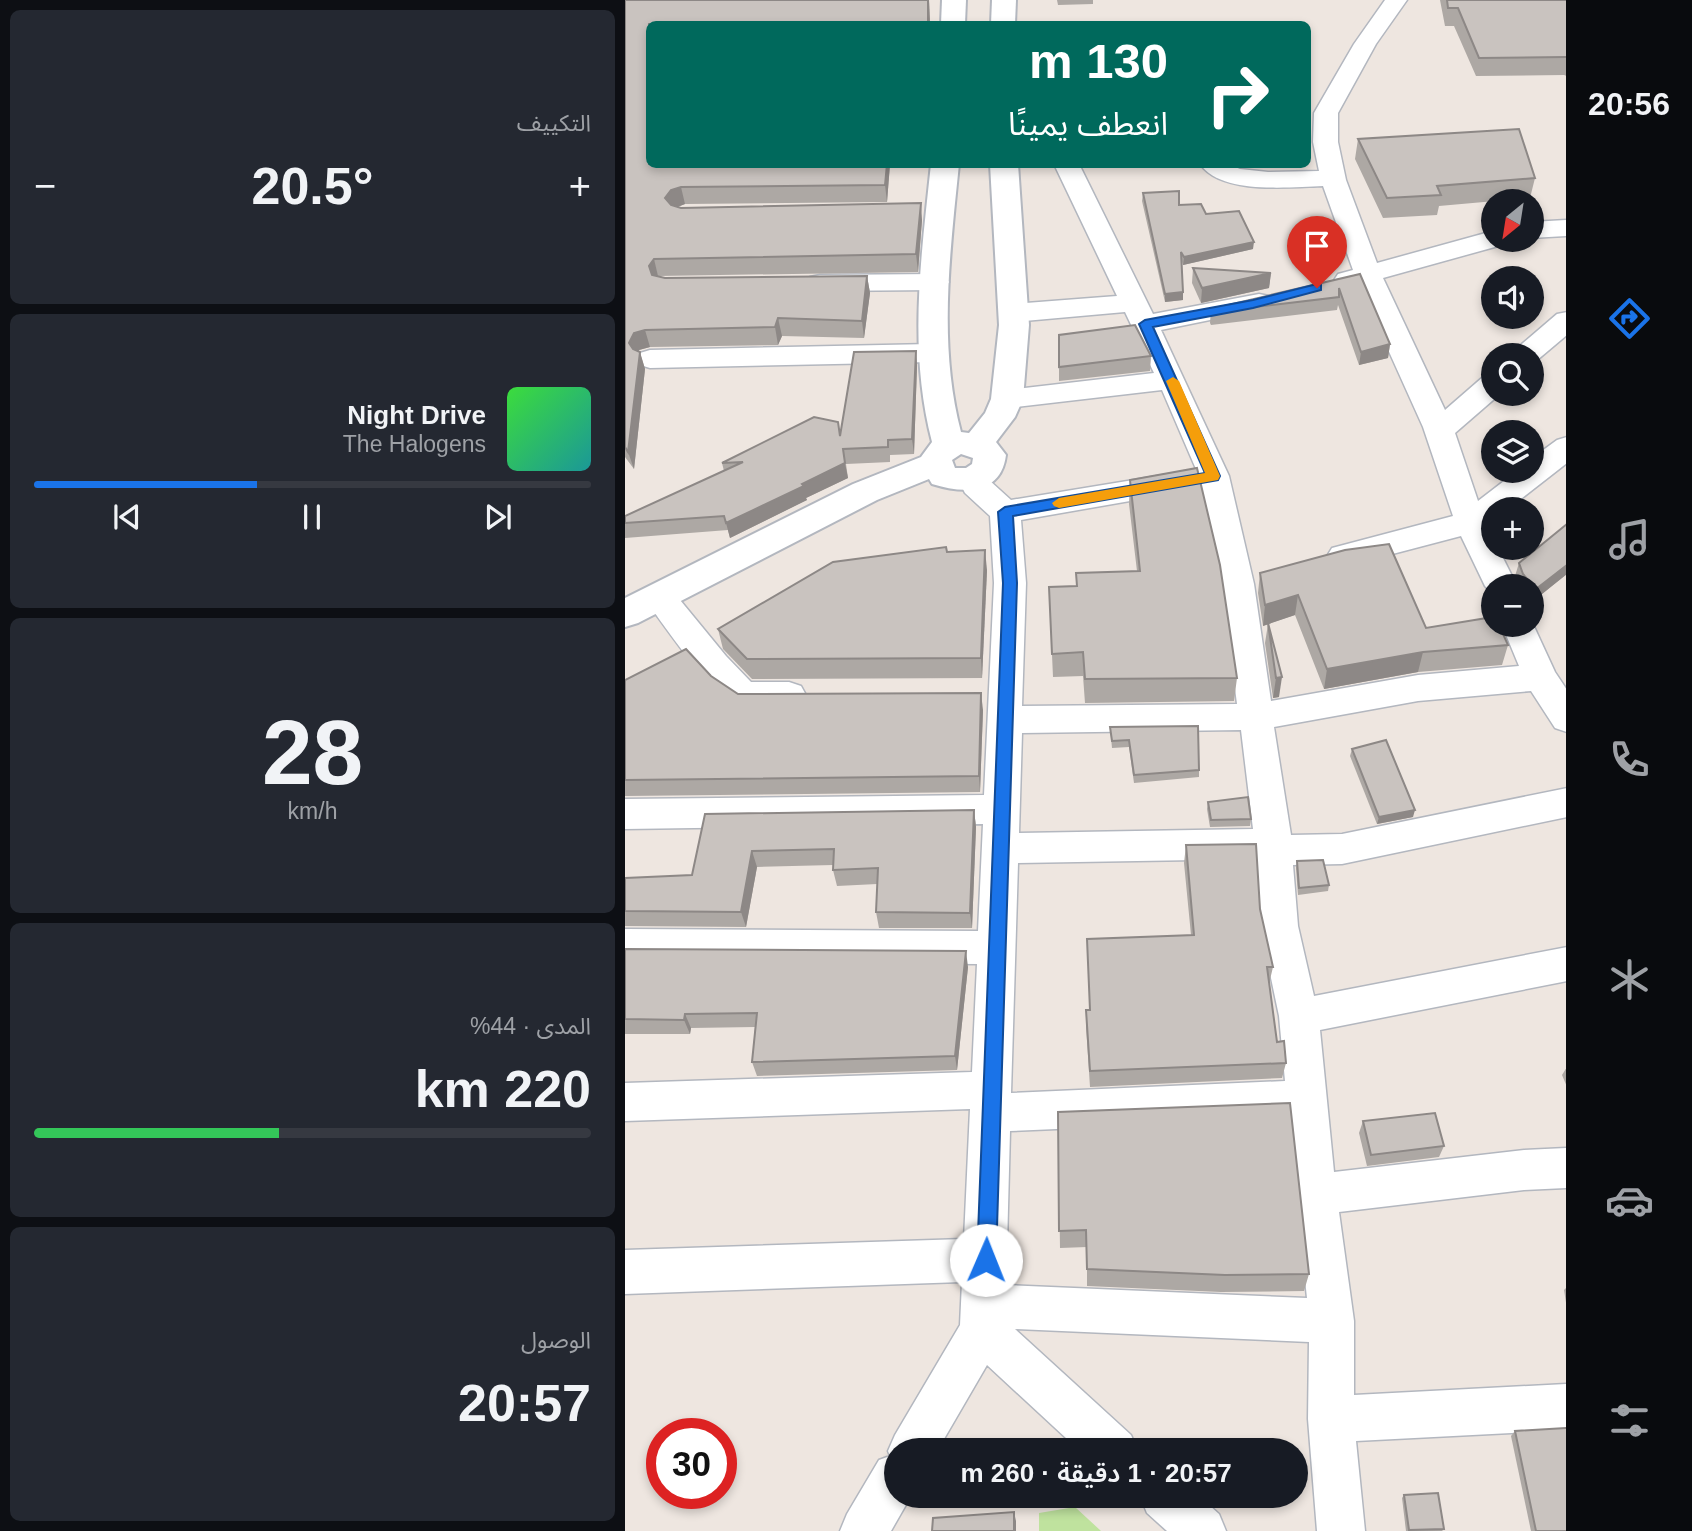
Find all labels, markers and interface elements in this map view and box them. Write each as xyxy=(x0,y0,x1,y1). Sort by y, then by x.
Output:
text: 130 m xyxy=(1029,34,1168,88)
icon: right xyxy=(1192,49,1283,140)
text: 20:56 xyxy=(1588,86,1670,122)
text: انعطف يمينًا xyxy=(1008,106,1168,142)
text: التكييف xyxy=(517,110,591,136)
text: 20.5° xyxy=(251,157,374,215)
text: − xyxy=(34,165,56,207)
text: + xyxy=(569,165,591,207)
north arrow xyxy=(1481,189,1544,252)
map controls xyxy=(1481,189,1544,637)
pin xyxy=(1287,216,1347,288)
icon: arrive xyxy=(1298,227,1336,265)
button: sound xyxy=(1481,266,1544,329)
icon: directions xyxy=(1605,294,1654,343)
button: search xyxy=(1481,343,1544,406)
text: Night Drive xyxy=(347,400,486,430)
button: layers xyxy=(1481,420,1544,483)
text: The Halogens xyxy=(343,431,486,457)
button: + xyxy=(1481,497,1544,560)
icon: previous xyxy=(108,498,146,536)
icon: pause xyxy=(293,498,331,536)
icon: next xyxy=(479,498,517,536)
icon: music xyxy=(1605,515,1654,564)
button: − xyxy=(1481,574,1544,637)
text: 28 xyxy=(262,702,363,803)
icon: phone xyxy=(1605,735,1654,784)
text: km/h xyxy=(288,798,337,824)
icon: climate xyxy=(1605,955,1654,1004)
text: المدى · 44% xyxy=(470,1013,591,1039)
text: 220 km xyxy=(415,1060,591,1118)
icon: car xyxy=(1605,1176,1654,1225)
position arrow xyxy=(949,1223,1023,1297)
text: الوصول xyxy=(521,1327,591,1353)
text: 20:57 xyxy=(458,1374,591,1432)
icon: filters xyxy=(1605,1396,1654,1445)
speed limit sign: 30 xyxy=(646,1418,737,1509)
text: 20:57 · 1 دقيقة · 260 m xyxy=(960,1458,1232,1488)

